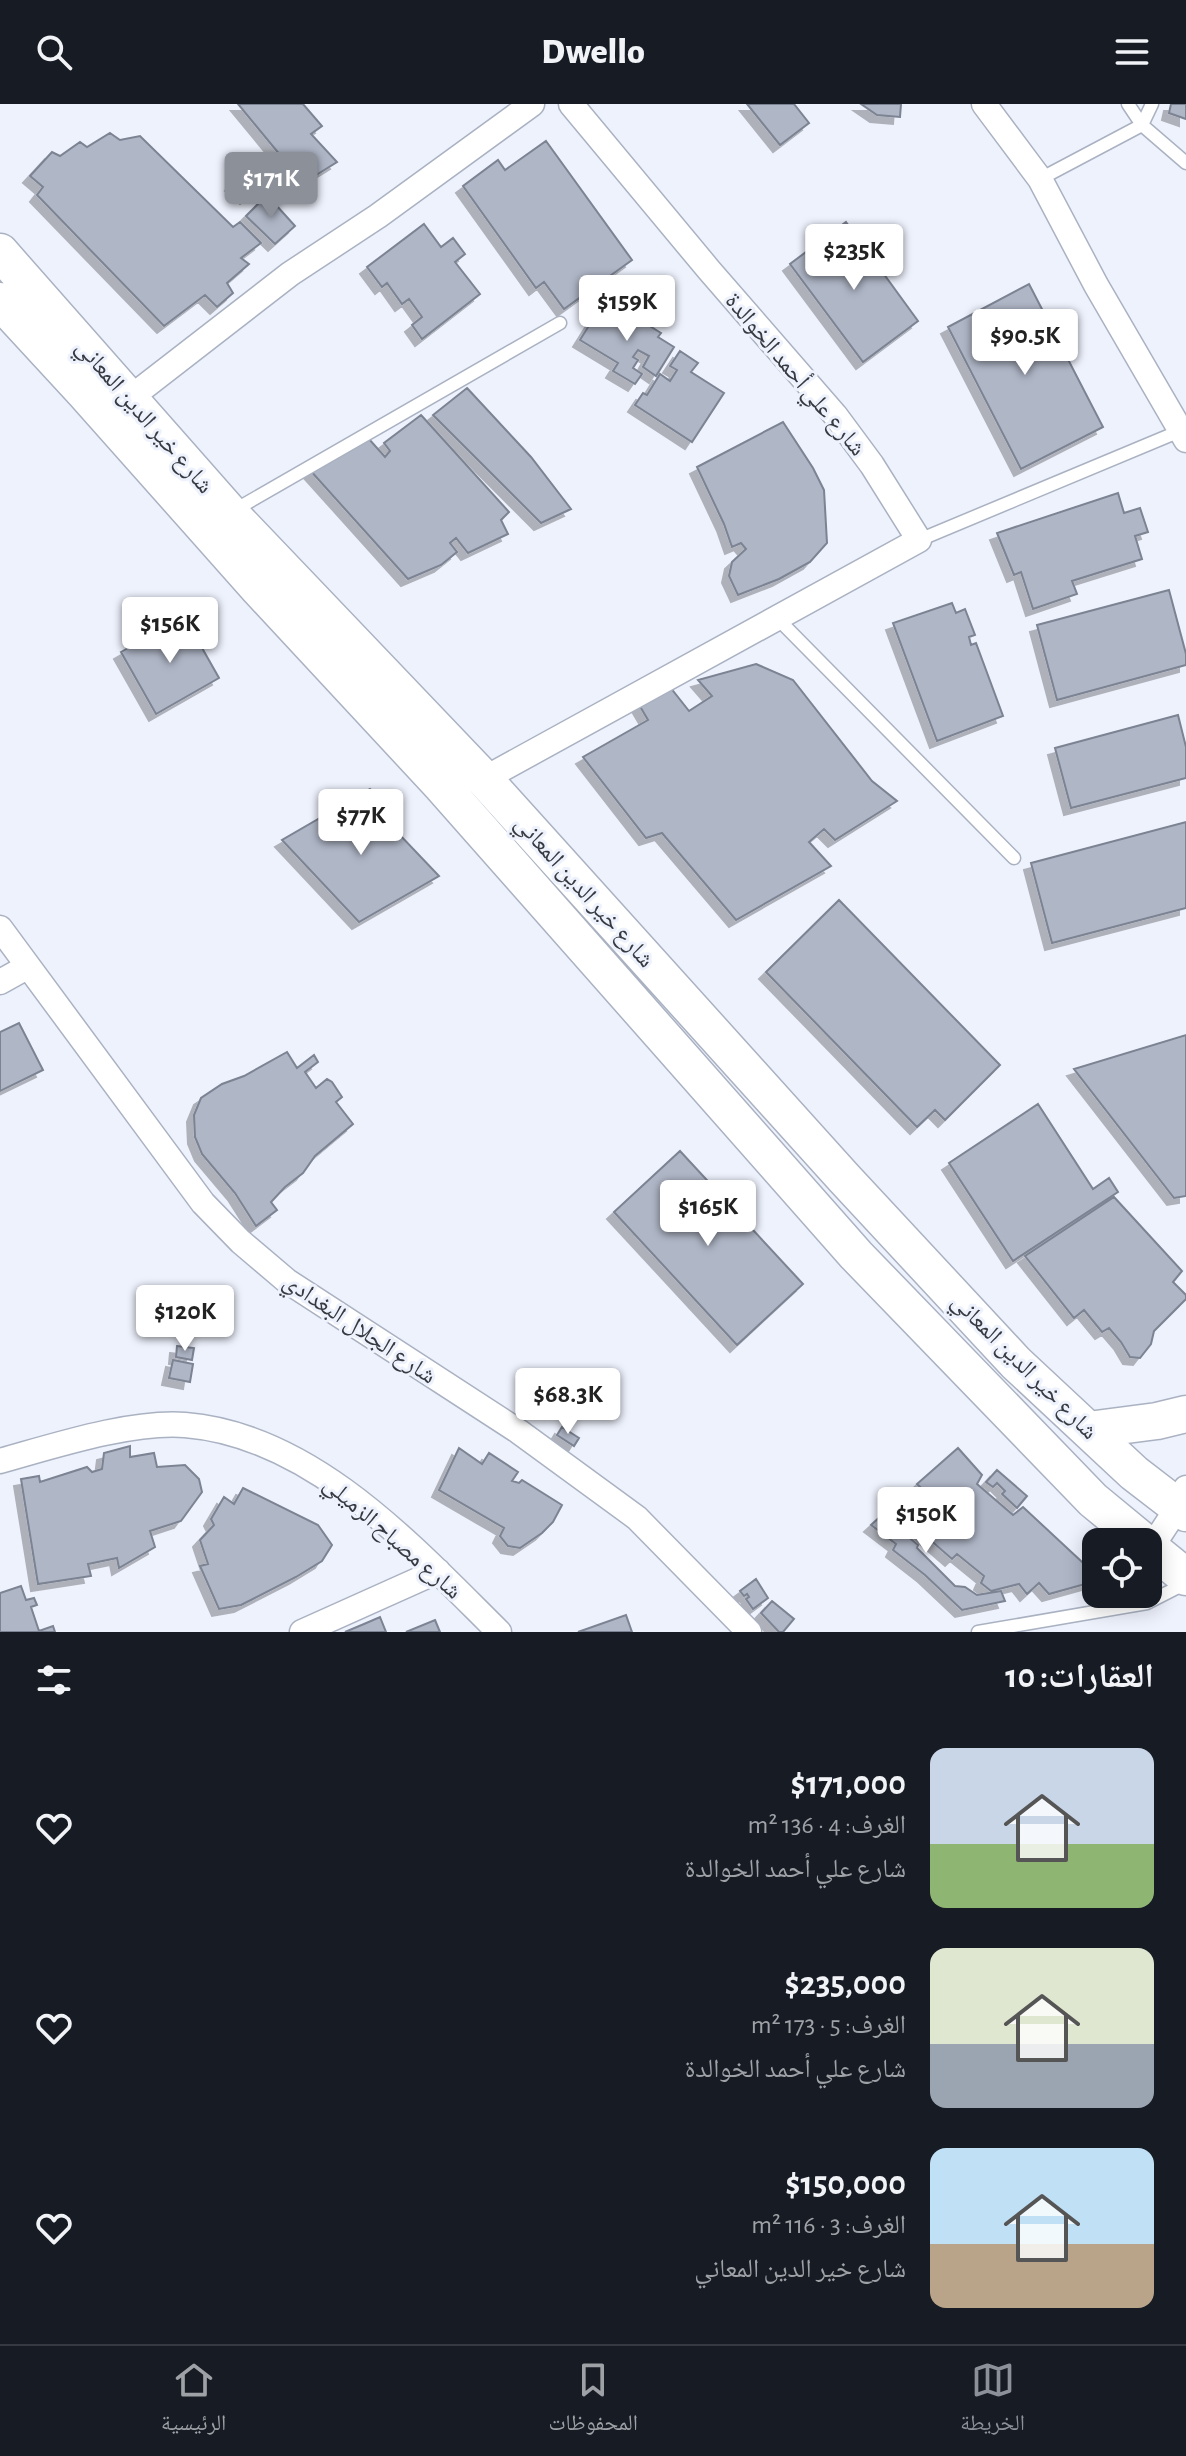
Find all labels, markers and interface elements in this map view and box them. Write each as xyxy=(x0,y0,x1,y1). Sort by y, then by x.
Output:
icon: search xyxy=(32,30,76,74)
icon: menu xyxy=(1110,30,1154,74)
text: Dwello xyxy=(541,34,645,70)
pin: $171K xyxy=(215,152,327,220)
text: $171K xyxy=(243,165,299,191)
pin: $235K xyxy=(798,224,910,292)
text: $235K xyxy=(823,237,885,263)
pin: $159K xyxy=(571,275,683,343)
street label: شارع علي أحمد الخوالدة xyxy=(716,287,872,465)
text: $159K xyxy=(597,288,657,314)
pin: $90.5K xyxy=(960,309,1090,377)
text: $90.5K xyxy=(990,322,1060,348)
street label: شارع خير الدين المعاني xyxy=(66,335,217,502)
pin: $156K xyxy=(114,597,226,665)
text: $156K xyxy=(140,610,200,636)
pin: $77K xyxy=(314,789,408,857)
text: $77K xyxy=(336,802,386,828)
street label: شارع خير الدين المعاني xyxy=(505,811,659,976)
pin: $165K xyxy=(652,1180,764,1248)
text: $165K xyxy=(678,1193,738,1219)
street label: شارع الجلال البغدادي xyxy=(275,1269,440,1394)
pin: $120K xyxy=(129,1285,241,1353)
street label: شارع خير الدين المعاني xyxy=(942,1289,1102,1449)
text: $120K xyxy=(154,1298,216,1324)
pin: $68.3K xyxy=(503,1368,633,1436)
text: $68.3K xyxy=(533,1381,603,1407)
street label: شارع مصباح الزميلي xyxy=(315,1472,466,1608)
pin: $150K xyxy=(870,1487,982,1555)
text: $150K xyxy=(895,1500,957,1526)
map controls xyxy=(1082,1528,1162,1608)
button: locate xyxy=(1082,1528,1162,1608)
icon: filters xyxy=(32,1658,76,1702)
text: العقارات: 10 xyxy=(1005,1660,1154,1694)
text: $171,000 xyxy=(791,1767,906,1801)
icon: home xyxy=(994,1780,1090,1876)
icon: heart xyxy=(32,1806,76,1850)
text: الغرف: 4 · 136 m² xyxy=(748,1812,906,1838)
text: شارع علي أحمد الخوالدة xyxy=(685,1856,906,1882)
text: $235,000 xyxy=(784,1967,906,2001)
icon: home xyxy=(994,1980,1090,2076)
icon: heart xyxy=(32,2006,76,2050)
text: الغرف: 5 · 173 m² xyxy=(751,2012,906,2038)
text: شارع علي أحمد الخوالدة xyxy=(685,2056,906,2082)
text: $150,000 xyxy=(785,2167,906,2201)
icon: home xyxy=(994,2180,1090,2276)
icon: heart xyxy=(32,2206,76,2250)
text: الغرف: 3 · 116 m² xyxy=(751,2212,906,2238)
text: شارع خير الدين المعاني xyxy=(694,2256,906,2282)
tab: الرئيسية xyxy=(161,2358,226,2444)
tab: المحفوظات xyxy=(548,2358,638,2444)
tab: الخريطة xyxy=(960,2358,1025,2444)

